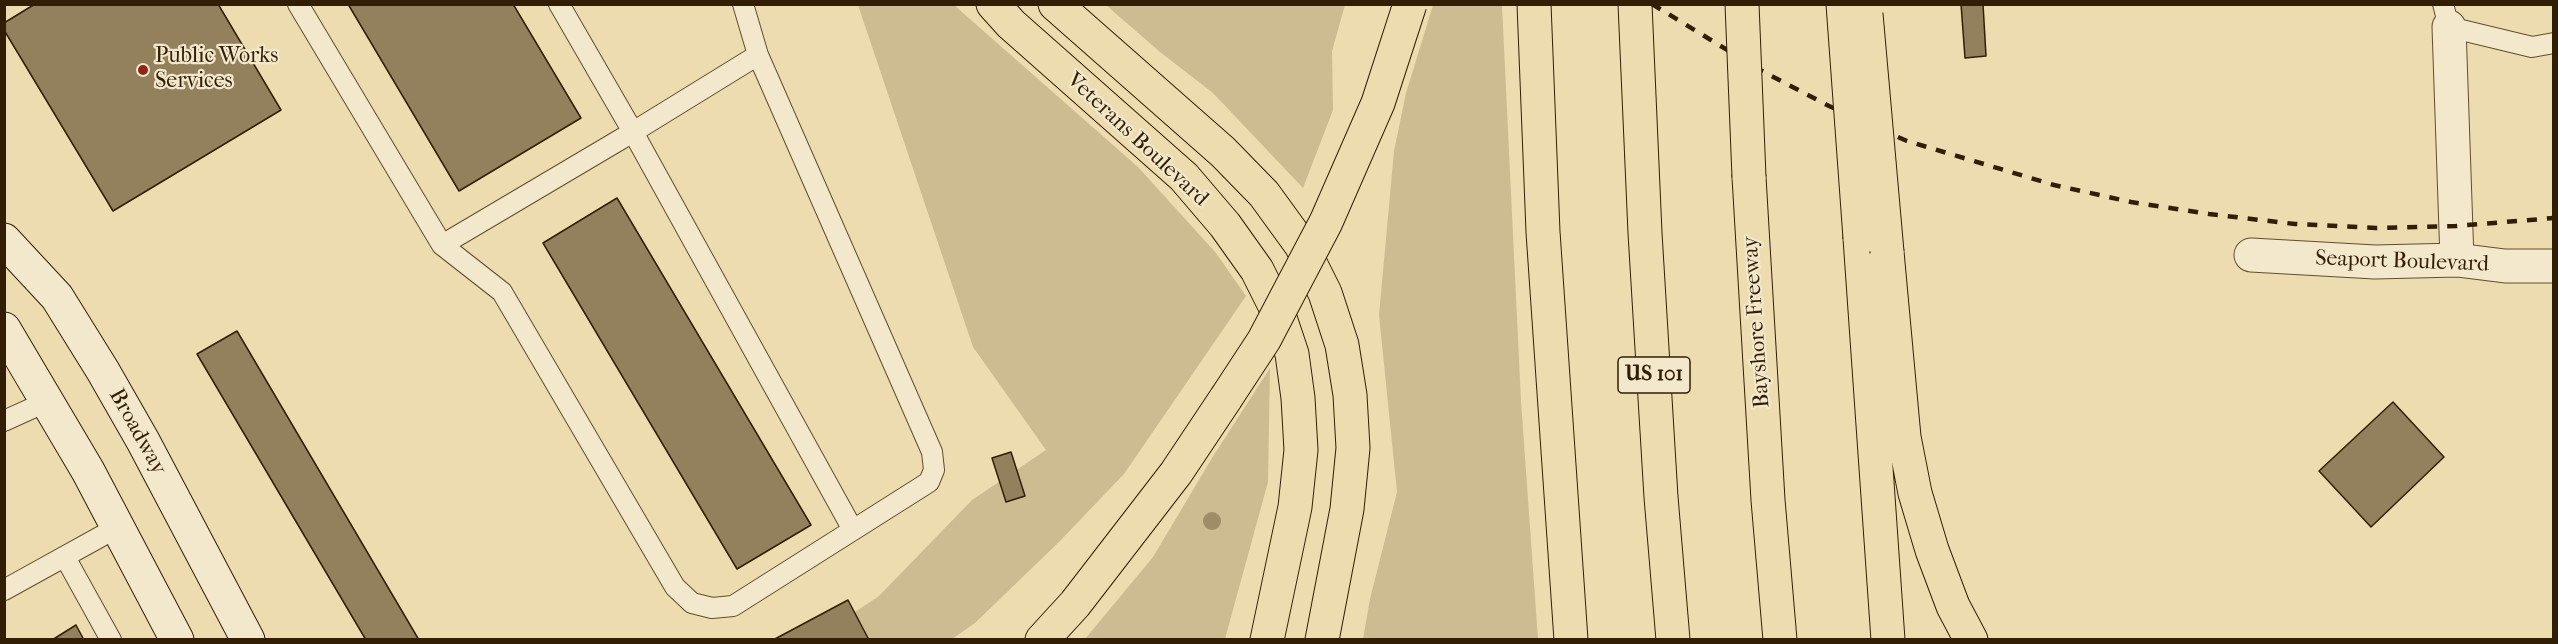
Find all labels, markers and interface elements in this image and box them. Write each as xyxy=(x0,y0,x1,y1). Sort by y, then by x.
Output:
place label: Public Works Services xyxy=(155,44,278,96)
marker: Public Works Services xyxy=(136,63,150,77)
street label: Veterans Boulevard xyxy=(1061,68,1213,212)
street label: Bayshore Freeway xyxy=(1738,235,1776,409)
street label: Seaport Boulevard xyxy=(2315,246,2489,278)
road number: US 101 xyxy=(1618,357,1690,393)
street label: Broadway xyxy=(103,384,171,480)

